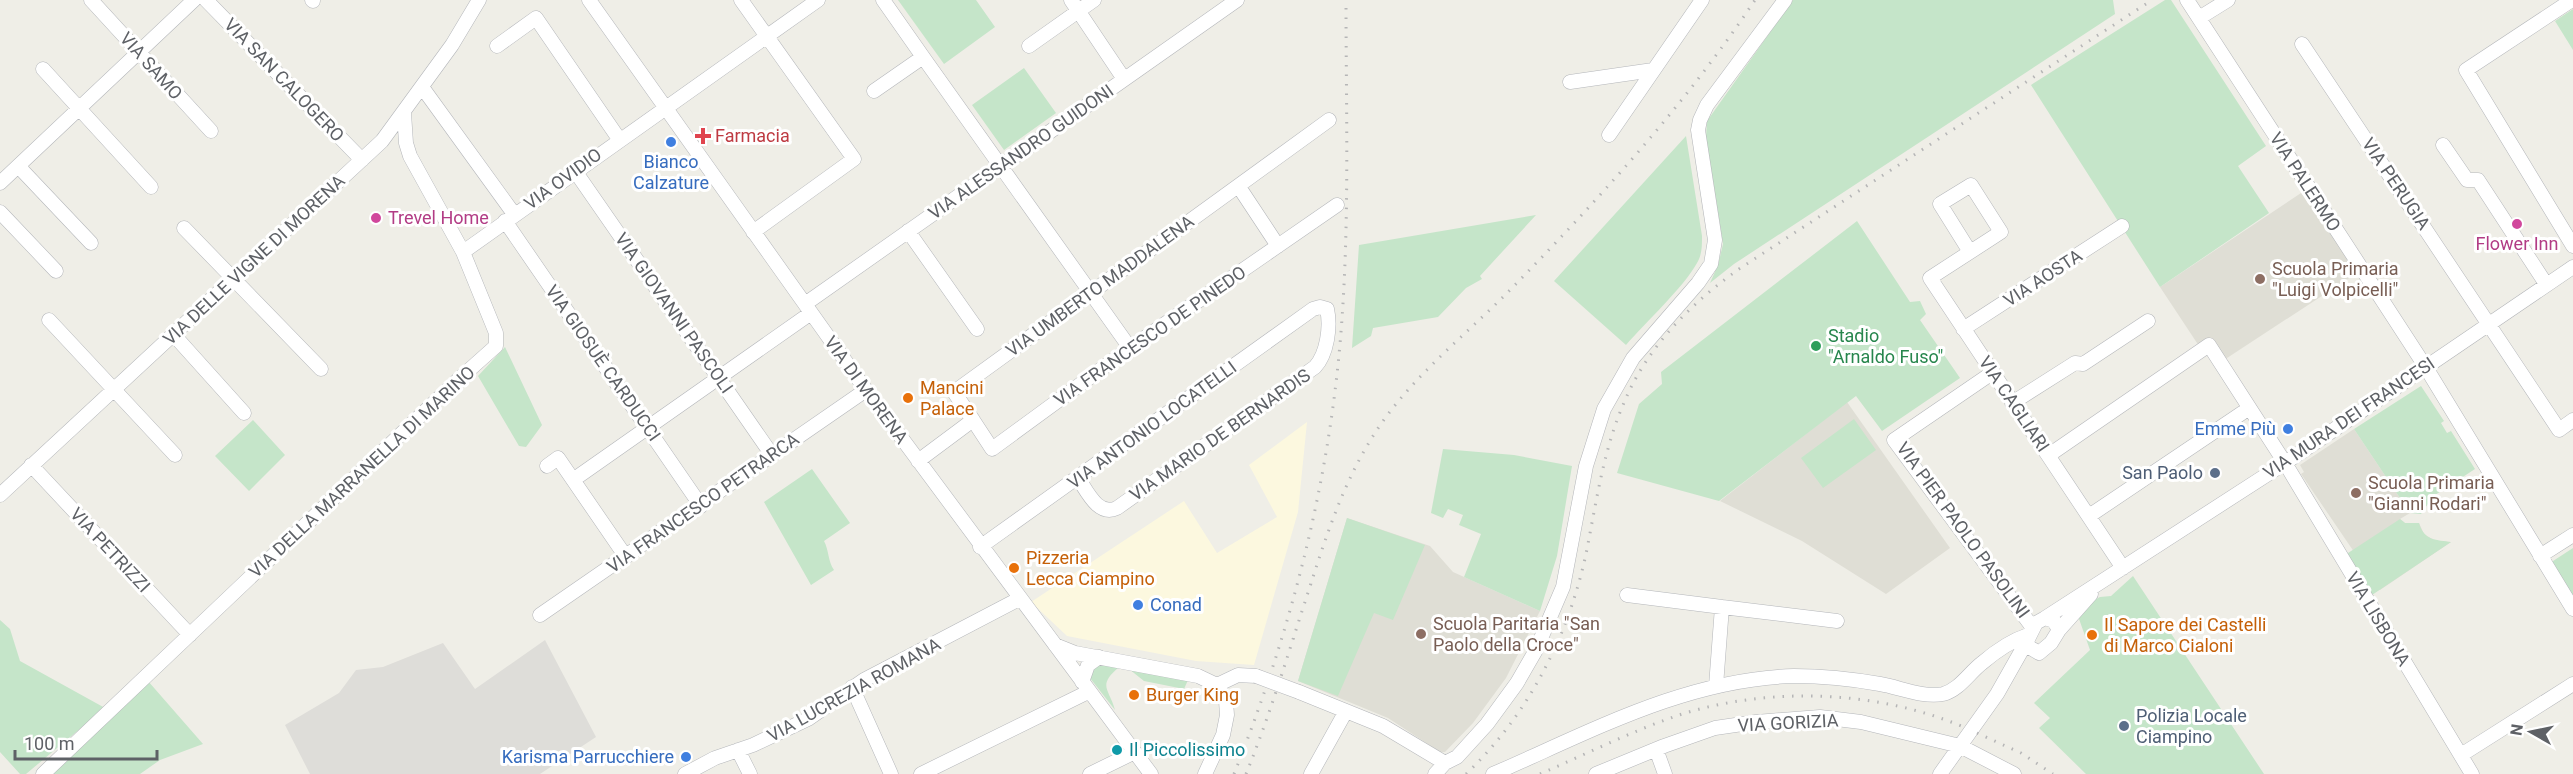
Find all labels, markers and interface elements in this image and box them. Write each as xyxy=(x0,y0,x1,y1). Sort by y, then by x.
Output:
street label: VIA SAN CALOGERO xyxy=(220,14,349,146)
street label: VIA SAMO xyxy=(116,28,187,104)
street label: VIA ALESSANDRO GUIDONI xyxy=(924,80,1117,224)
place label: Farmacia xyxy=(715,125,790,146)
street label: VIA PALERMO xyxy=(2266,128,2345,235)
marker: Farmacia xyxy=(696,129,710,143)
street label: VIA PERUGIA xyxy=(2358,134,2435,234)
marker: Bianco Calzature xyxy=(664,135,678,149)
street label: VIA OVIDIO xyxy=(520,144,605,214)
place label: Bianco Calzature xyxy=(633,151,709,193)
street label: VIA DELLE VIGNE DI MORENA xyxy=(159,170,349,349)
place label: Trevel Home xyxy=(388,207,489,228)
street label: VIA UMBERTO MADDALENA xyxy=(1002,210,1198,361)
marker: Trevel Home xyxy=(369,211,383,225)
marker: Flower Inn xyxy=(2510,217,2524,231)
street label: VIA GIOVANNI PASCOLI xyxy=(611,228,738,397)
place label: Flower Inn xyxy=(2475,233,2559,254)
street label: VIA AOSTA xyxy=(2000,244,2086,311)
place label: Scuola Primaria "Luigi Volpicelli" xyxy=(2272,258,2399,300)
street label: VIA FRANCESCO DE PINEDO xyxy=(1050,261,1250,410)
marker: Scuola Primaria "Luigi Volpicelli" xyxy=(2253,272,2267,286)
street label: VIA GIOSUÈ CARDUCCI xyxy=(542,281,665,445)
place label: Stadio "Arnaldo Fuso" xyxy=(1828,325,1943,367)
street label: VIA DI MORENA xyxy=(820,332,913,448)
marker: Stadio "Arnaldo Fuso" xyxy=(1809,339,1823,353)
street label: VIA CAGLIARI xyxy=(1975,352,2054,456)
street label: VIA MURA DEI FRANCESI xyxy=(2259,352,2438,483)
street label: VIA ANTONIO LOCATELLI xyxy=(1063,356,1240,493)
street label: VIA DELLA MARRANELLA DI MARINO xyxy=(244,361,479,582)
street label: VIA MARIO DE BERNARDIS xyxy=(1125,364,1314,505)
place label: Mancini Palace xyxy=(920,377,984,419)
marker: Mancini Palace xyxy=(901,391,915,405)
place label: Emme Più xyxy=(2195,418,2276,439)
marker: Emme Più xyxy=(2281,422,2295,436)
street label: VIA FRANCESCO PETRARCA xyxy=(603,428,803,577)
street label: VIA PIER PAOLO PASOLINI xyxy=(1893,438,2034,622)
place label: San Paolo xyxy=(2122,462,2203,483)
marker: San Paolo xyxy=(2208,466,2222,480)
place label: Scuola Primaria "Gianni Rodari" xyxy=(2368,472,2495,514)
marker: Scuola Primaria "Gianni Rodari" xyxy=(2349,486,2363,500)
street label: VIA PETRIZZI xyxy=(66,503,155,596)
place label: Pizzeria Lecca Ciampino xyxy=(1026,547,1155,589)
marker: Pizzeria Lecca Ciampino xyxy=(1007,561,1021,575)
street label: VIA LISBONA xyxy=(2342,568,2415,670)
place label: Conad xyxy=(1150,594,1202,615)
marker: Conad xyxy=(1131,598,1145,612)
place label: Scuola Paritaria "San Paolo della Croce" xyxy=(1433,613,1600,655)
place label: Il Sapore dei Castelli di Marco Cialoni xyxy=(2104,614,2266,656)
marker: Scuola Paritaria "San Paolo della Croce" xyxy=(1414,627,1428,641)
marker: Il Sapore dei Castelli di Marco Cialoni xyxy=(2085,628,2099,642)
street label: VIA LUCREZIA ROMANA xyxy=(764,633,944,746)
place label: Burger King xyxy=(1146,684,1239,705)
marker: Burger King xyxy=(1127,688,1141,702)
north arrow xyxy=(2501,702,2561,762)
place label: Polizia Locale Ciampino xyxy=(2136,705,2247,747)
street label: VIA GORIZIA xyxy=(1737,709,1839,736)
marker: Polizia Locale Ciampino xyxy=(2117,719,2131,733)
scale bar xyxy=(15,723,158,761)
text: N xyxy=(2506,723,2527,737)
text: 100 m xyxy=(24,733,75,754)
place label: Il Piccolissimo xyxy=(1129,739,1245,760)
marker: Il Piccolissimo xyxy=(1110,743,1124,757)
place label: Karisma Parrucchiere xyxy=(502,746,674,767)
marker: Karisma Parrucchiere xyxy=(679,750,693,764)

